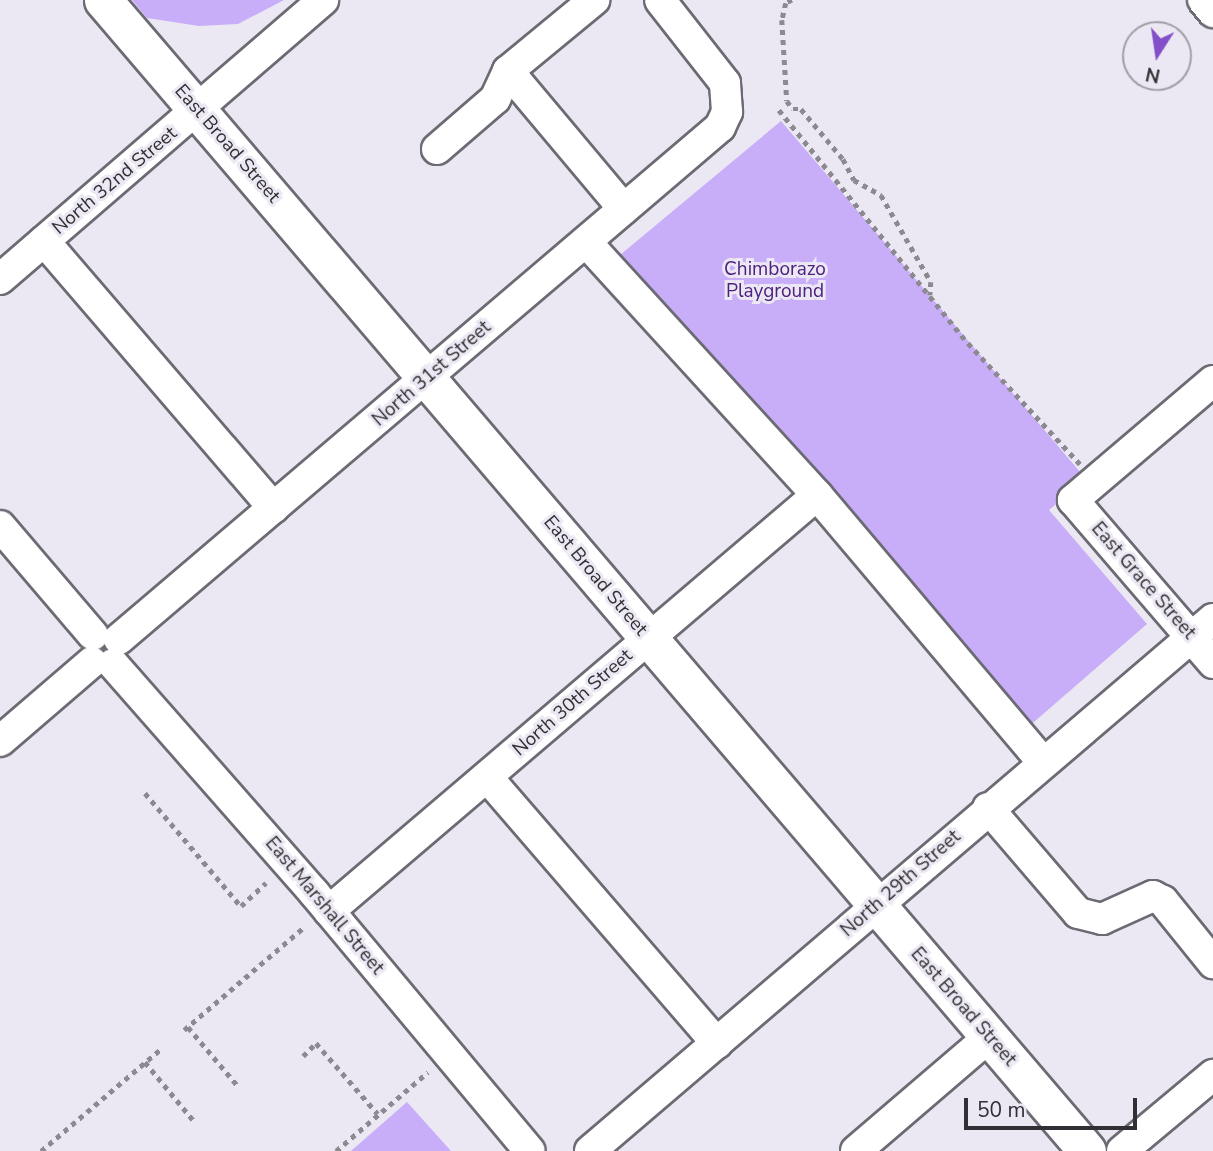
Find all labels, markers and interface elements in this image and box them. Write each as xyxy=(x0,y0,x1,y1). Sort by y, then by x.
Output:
north arrow xyxy=(1122,21,1192,91)
text: N xyxy=(1143,60,1163,89)
street label: East Broad Street xyxy=(169,80,285,208)
street label: North 32nd Street xyxy=(48,122,182,240)
park label: Chimborazo Playground xyxy=(724,259,826,303)
street label: North 31st Street xyxy=(368,316,496,432)
street label: East Broad Street xyxy=(538,511,652,641)
street label: East Grace Street xyxy=(1086,518,1200,644)
street label: North 30th Street xyxy=(508,645,638,761)
street label: North 29th Street xyxy=(836,826,966,942)
street label: East Marshall Street xyxy=(260,833,388,979)
street label: East Broad Street xyxy=(905,943,1021,1071)
scale bar xyxy=(968,1084,1141,1128)
text: 50 m xyxy=(977,1096,1026,1124)

